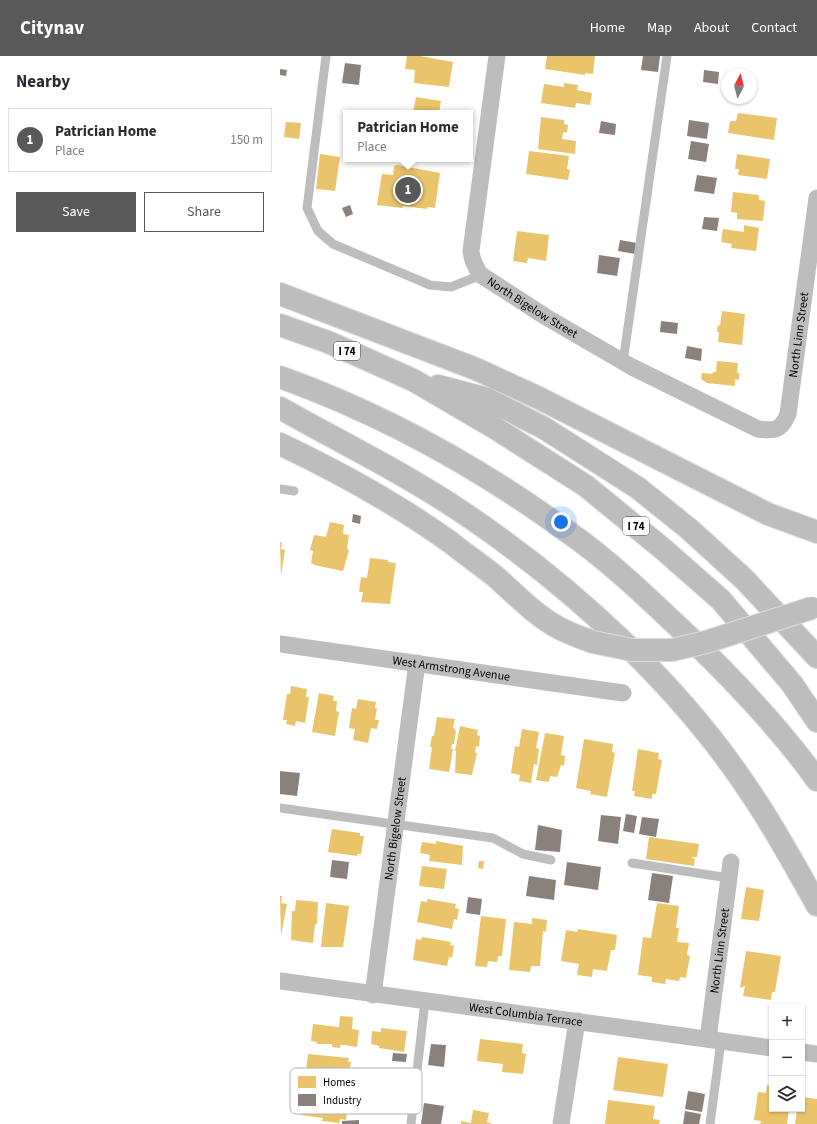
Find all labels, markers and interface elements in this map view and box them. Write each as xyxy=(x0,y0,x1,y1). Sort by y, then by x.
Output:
text: Citynav xyxy=(20,15,84,42)
text: Home xyxy=(590,18,625,38)
text: Map xyxy=(647,18,672,38)
text: About xyxy=(694,18,729,38)
text: Contact xyxy=(751,18,797,38)
north arrow xyxy=(721,68,757,104)
text: Nearby xyxy=(16,70,70,94)
popup xyxy=(343,110,473,162)
text: Patrician Home xyxy=(357,117,459,138)
text: Patrician Home xyxy=(55,121,157,142)
text: 1 xyxy=(27,131,33,149)
text: 150 m xyxy=(230,131,263,149)
text: Place xyxy=(357,138,387,156)
text: Place xyxy=(55,142,84,160)
pin: 1 xyxy=(395,175,421,205)
button: Save xyxy=(16,192,136,232)
button: Share xyxy=(144,192,264,232)
street label: North Bigelow Street xyxy=(484,273,581,342)
street label: North Linn Street xyxy=(784,291,813,379)
road number: I 74 xyxy=(334,342,360,360)
your location xyxy=(551,512,571,532)
road number: I 74 xyxy=(623,517,649,535)
street label: West Armstrong Avenue xyxy=(391,652,511,685)
street label: North Bigelow Street xyxy=(380,776,410,881)
street label: North Linn Street xyxy=(706,907,733,994)
street label: West Columbia Terrace xyxy=(468,998,584,1031)
map controls xyxy=(769,1004,805,1112)
button: + xyxy=(769,1004,805,1040)
button: − xyxy=(769,1040,805,1076)
legend xyxy=(290,1068,422,1114)
text: Homes xyxy=(323,1075,356,1090)
button: layers xyxy=(769,1076,805,1112)
text: Industry xyxy=(323,1093,361,1108)

